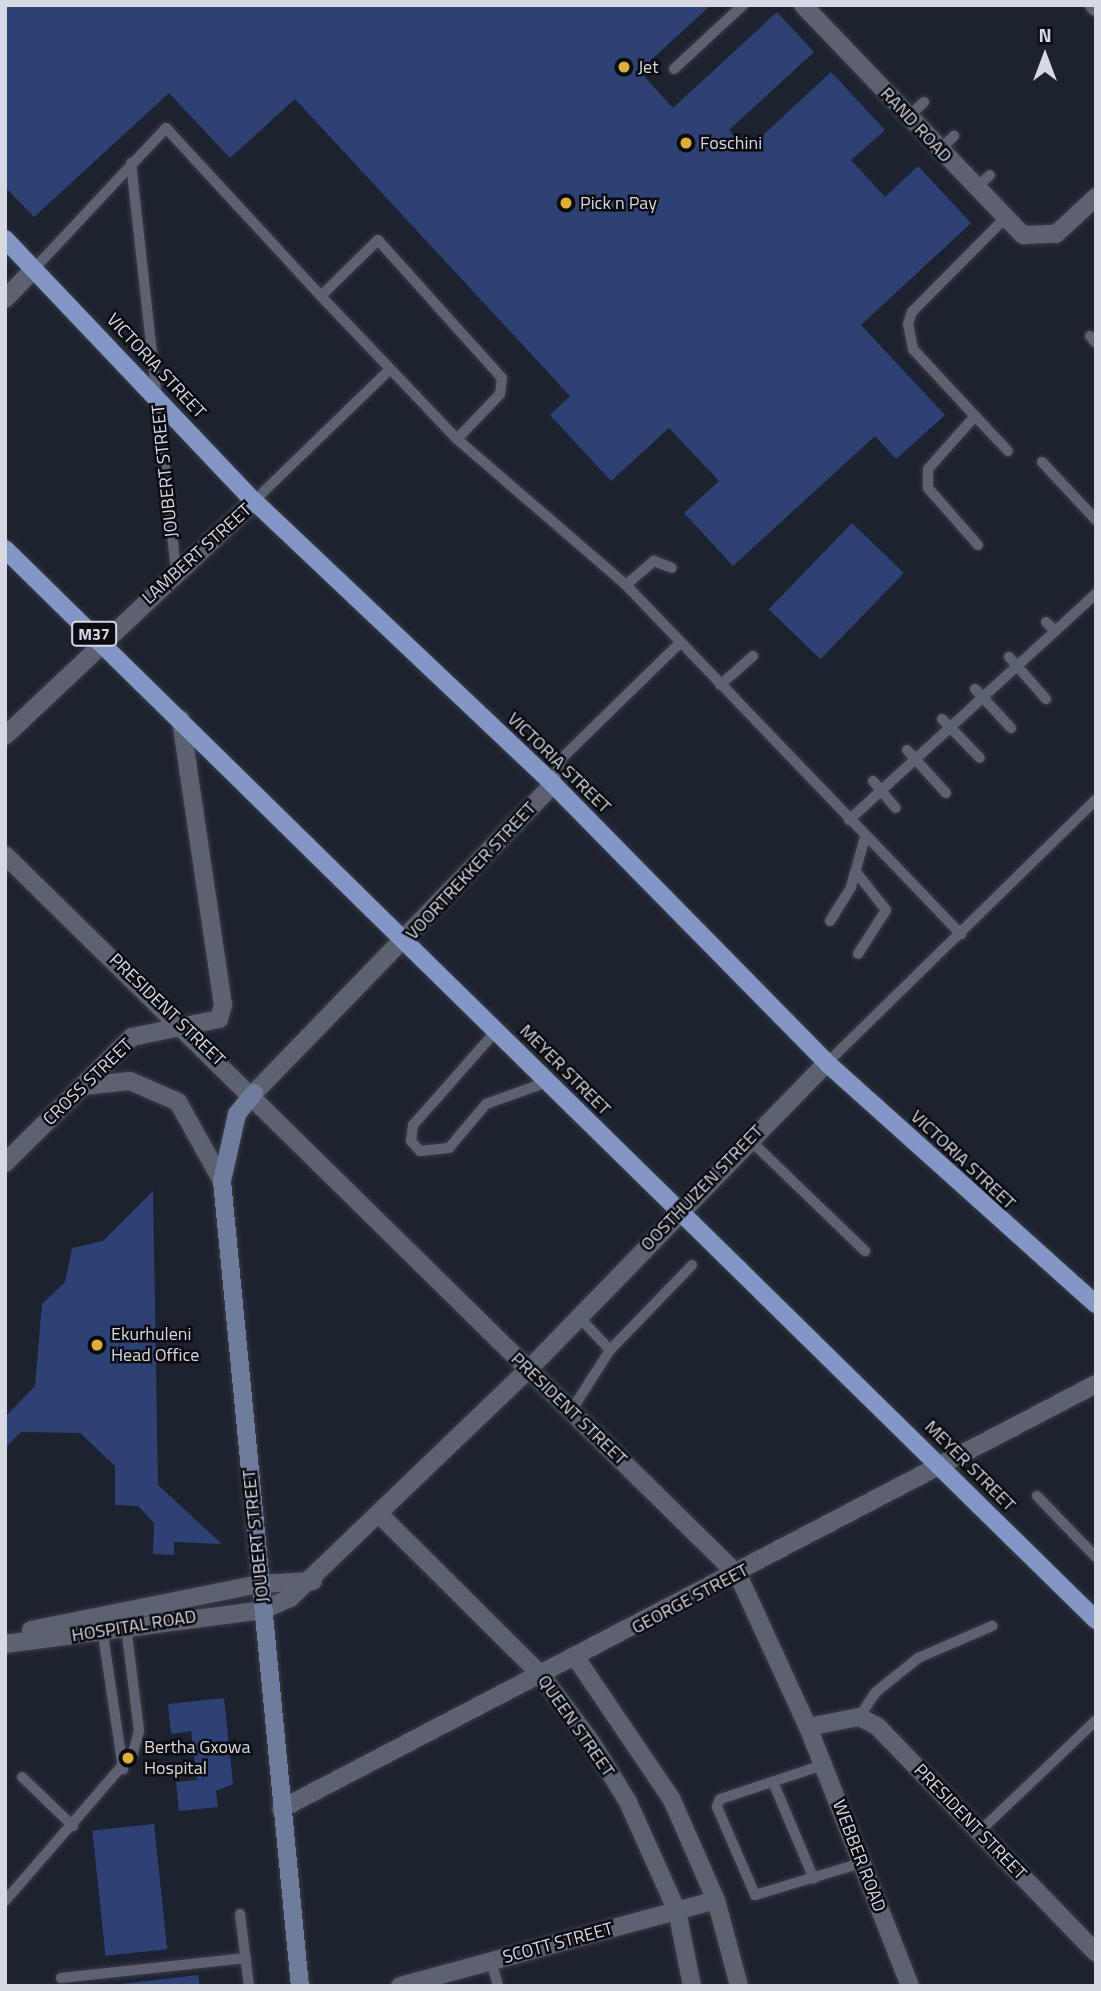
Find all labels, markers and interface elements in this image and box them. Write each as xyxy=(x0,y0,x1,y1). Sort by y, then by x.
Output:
text: N xyxy=(1038,20,1052,49)
north arrow xyxy=(1010,21,1080,91)
place label: Jet xyxy=(638,56,658,78)
marker: Jet xyxy=(616,59,632,75)
street label: RAND ROAD xyxy=(876,83,956,167)
place label: Foschini xyxy=(700,132,762,154)
marker: Foschini xyxy=(678,135,694,151)
place label: Pick n Pay xyxy=(580,192,657,214)
marker: Pick n Pay xyxy=(558,195,574,211)
street label: VICTORIA STREET xyxy=(102,309,210,423)
street label: JOUBERT STREET xyxy=(147,403,183,539)
street label: LAMBERT STREET xyxy=(138,499,256,609)
road number: M37 xyxy=(70,622,119,646)
street label: VICTORIA STREET xyxy=(503,708,615,818)
street label: VOORTREKKER STREET xyxy=(402,798,540,944)
street label: PRESIDENT STREET xyxy=(105,949,229,1071)
street label: MEYER STREET xyxy=(515,1020,615,1120)
street label: CROSS STREET xyxy=(39,1034,137,1130)
street label: VICTORIA STREET xyxy=(906,1106,1020,1214)
street label: OOSTHUIZEN STREET xyxy=(636,1121,768,1255)
place label: Ekurhuleni Head Office xyxy=(111,1324,199,1366)
marker: Ekurhuleni Head Office xyxy=(89,1337,105,1353)
street label: PRESIDENT STREET xyxy=(507,1348,631,1470)
street label: MEYER STREET xyxy=(920,1416,1020,1516)
street label: JOUBERT STREET xyxy=(238,1468,274,1604)
street label: GEORGE STREET xyxy=(628,1559,752,1639)
street label: HOSPITAL ROAD xyxy=(70,1605,198,1647)
street label: QUEEN STREET xyxy=(533,1671,619,1781)
place label: Bertha Gxowa Hospital xyxy=(144,1737,250,1780)
marker: Bertha Gxowa Hospital xyxy=(118,1748,138,1768)
street label: PRESIDENT STREET xyxy=(909,1760,1031,1884)
street label: WEBBER ROAD xyxy=(828,1797,890,1915)
street label: SCOTT STREET xyxy=(500,1918,616,1968)

